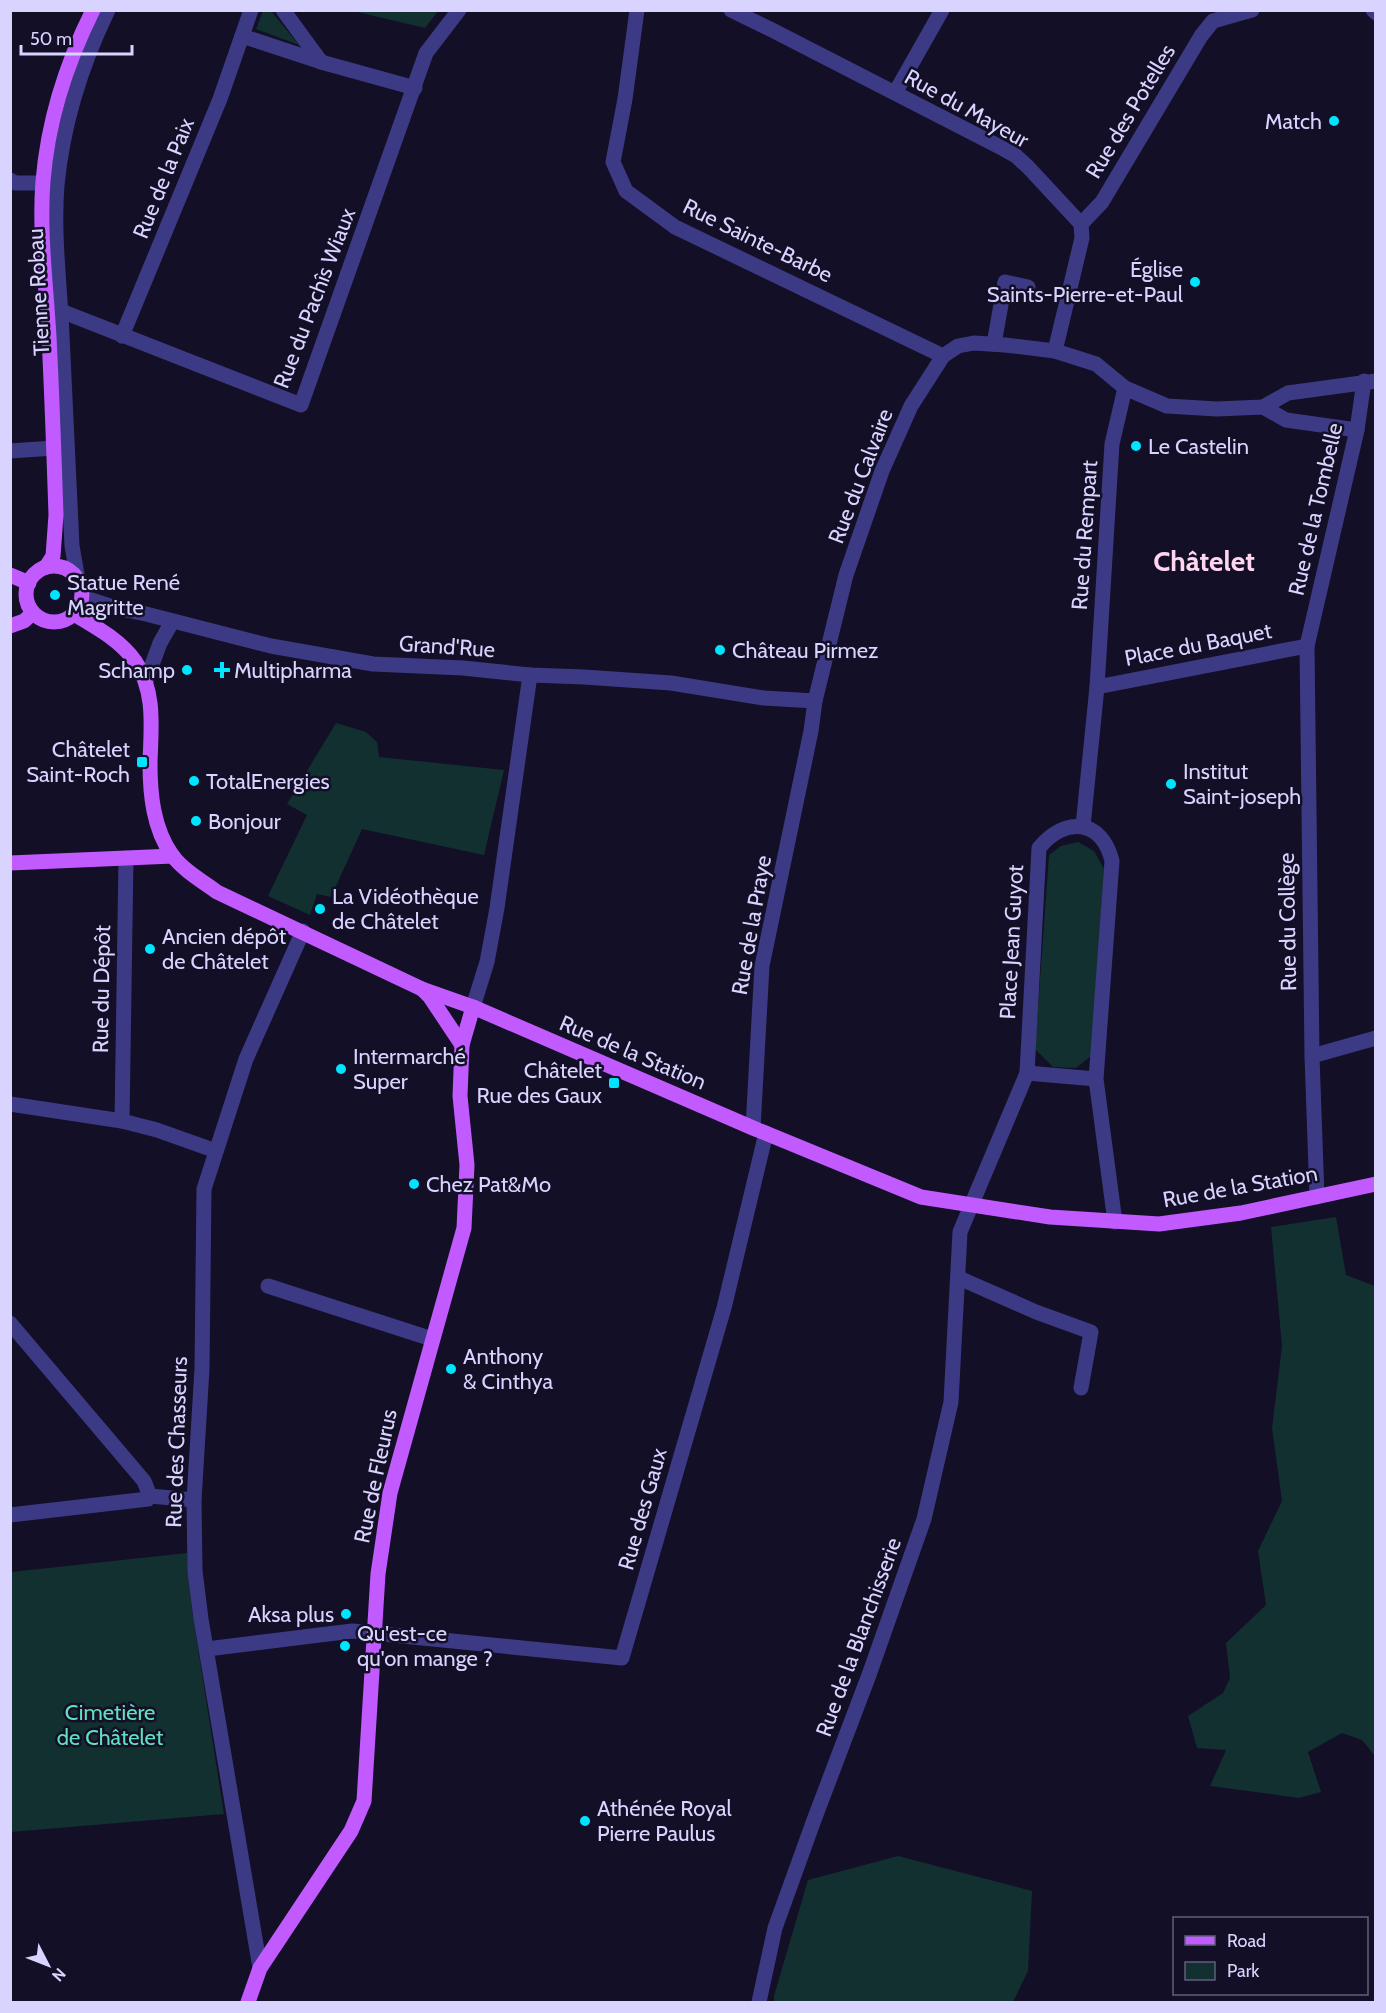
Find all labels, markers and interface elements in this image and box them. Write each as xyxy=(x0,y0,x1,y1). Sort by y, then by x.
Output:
scale bar xyxy=(21,18,132,56)
text: 50 m xyxy=(30,28,72,50)
street label: Rue des Potelles xyxy=(1080,39,1181,183)
street label: Rue du Mayeur xyxy=(900,63,1034,154)
place label: Match xyxy=(1265,108,1322,135)
street label: Rue de la Paix xyxy=(127,113,200,242)
marker: Match xyxy=(1327,114,1341,128)
street label: Rue Sainte-Barbe xyxy=(679,193,837,288)
street label: Rue du Pachîs Wiaux xyxy=(268,204,361,392)
street label: Tienne Robau xyxy=(22,228,55,356)
place label: Église Saints-Pierre-et-Paul xyxy=(987,256,1184,308)
marker: Église Saints-Pierre-et-Paul xyxy=(1188,275,1202,289)
street label: Rue du Calvaire xyxy=(822,405,899,548)
street label: Rue de la Tombelle xyxy=(1283,420,1348,598)
place label: Le Castelin xyxy=(1148,433,1249,460)
marker: Le Castelin xyxy=(1129,439,1143,453)
street label: Rue du Rempart xyxy=(1066,459,1103,611)
district label: Châtelet xyxy=(1153,544,1255,578)
place label: Statue René Magritte xyxy=(67,569,180,621)
marker: Statue René Magritte xyxy=(48,588,62,602)
street label: Place du Baquet xyxy=(1122,617,1274,672)
street label: Grand'Rue xyxy=(398,630,496,663)
place label: Château Pirmez xyxy=(732,637,878,664)
marker: Château Pirmez xyxy=(713,643,727,657)
place label: Schamp xyxy=(98,657,175,684)
place label: Multipharma xyxy=(234,657,352,684)
marker: Schamp xyxy=(180,663,194,677)
marker: Multipharma xyxy=(215,663,229,677)
place label: Châtelet Saint-Roch xyxy=(26,736,131,788)
marker: Châtelet Saint-Roch xyxy=(135,755,149,769)
place label: Institut Saint-joseph xyxy=(1183,758,1301,810)
place label: TotalEnergies xyxy=(206,768,330,795)
marker: TotalEnergies xyxy=(187,774,201,788)
marker: Institut Saint-joseph xyxy=(1164,777,1178,791)
place label: Bonjour xyxy=(208,808,281,835)
marker: Bonjour xyxy=(189,814,203,828)
street label: Rue du Collège xyxy=(1273,852,1302,991)
street label: Rue de la Praye xyxy=(726,853,777,997)
street label: Place Jean Guyot xyxy=(994,863,1029,1020)
place label: La Vidéothèque de Châtelet xyxy=(332,883,479,935)
marker: La Vidéothèque de Châtelet xyxy=(313,902,327,916)
place label: Ancien dépôt de Châtelet xyxy=(162,923,287,975)
street label: Rue du Dépôt xyxy=(87,924,116,1053)
marker: Ancien dépôt de Châtelet xyxy=(143,942,157,956)
street label: Rue de la Station xyxy=(555,1009,710,1095)
place label: Intermarché Super xyxy=(353,1043,466,1095)
place label: Châtelet Rue des Gaux xyxy=(476,1057,603,1109)
marker: Intermarché Super xyxy=(334,1062,348,1076)
marker: Châtelet Rue des Gaux xyxy=(607,1076,621,1090)
street label: Rue de la Station xyxy=(1161,1160,1320,1213)
place label: Chez Pat&Mo xyxy=(426,1171,551,1198)
marker: Chez Pat&Mo xyxy=(407,1177,421,1191)
place label: Anthony & Cinthya xyxy=(463,1343,553,1395)
street label: Rue des Chasseurs xyxy=(160,1356,193,1528)
marker: Anthony & Cinthya xyxy=(444,1362,458,1376)
street label: Rue de Fleurus xyxy=(348,1407,403,1545)
street label: Rue des Gaux xyxy=(612,1445,673,1573)
street label: Rue de la Blanchisserie xyxy=(810,1534,907,1740)
place label: Aksa plus xyxy=(248,1601,334,1628)
marker: Aksa plus xyxy=(339,1607,353,1621)
place label: Qu'est-ce qu'on mange ? xyxy=(357,1620,493,1672)
marker: Qu'est-ce qu'on mange ? xyxy=(338,1639,352,1653)
park label: Cimetière de Châtelet xyxy=(57,1699,164,1751)
place label: Athénée Royal Pierre Paulus xyxy=(597,1795,733,1847)
marker: Athénée Royal Pierre Paulus xyxy=(578,1814,592,1828)
legend xyxy=(1173,1917,1368,1995)
text: Road xyxy=(1227,1930,1266,1952)
north arrow xyxy=(18,1935,78,1995)
text: Park xyxy=(1227,1960,1260,1982)
text: N xyxy=(48,1964,70,1985)

